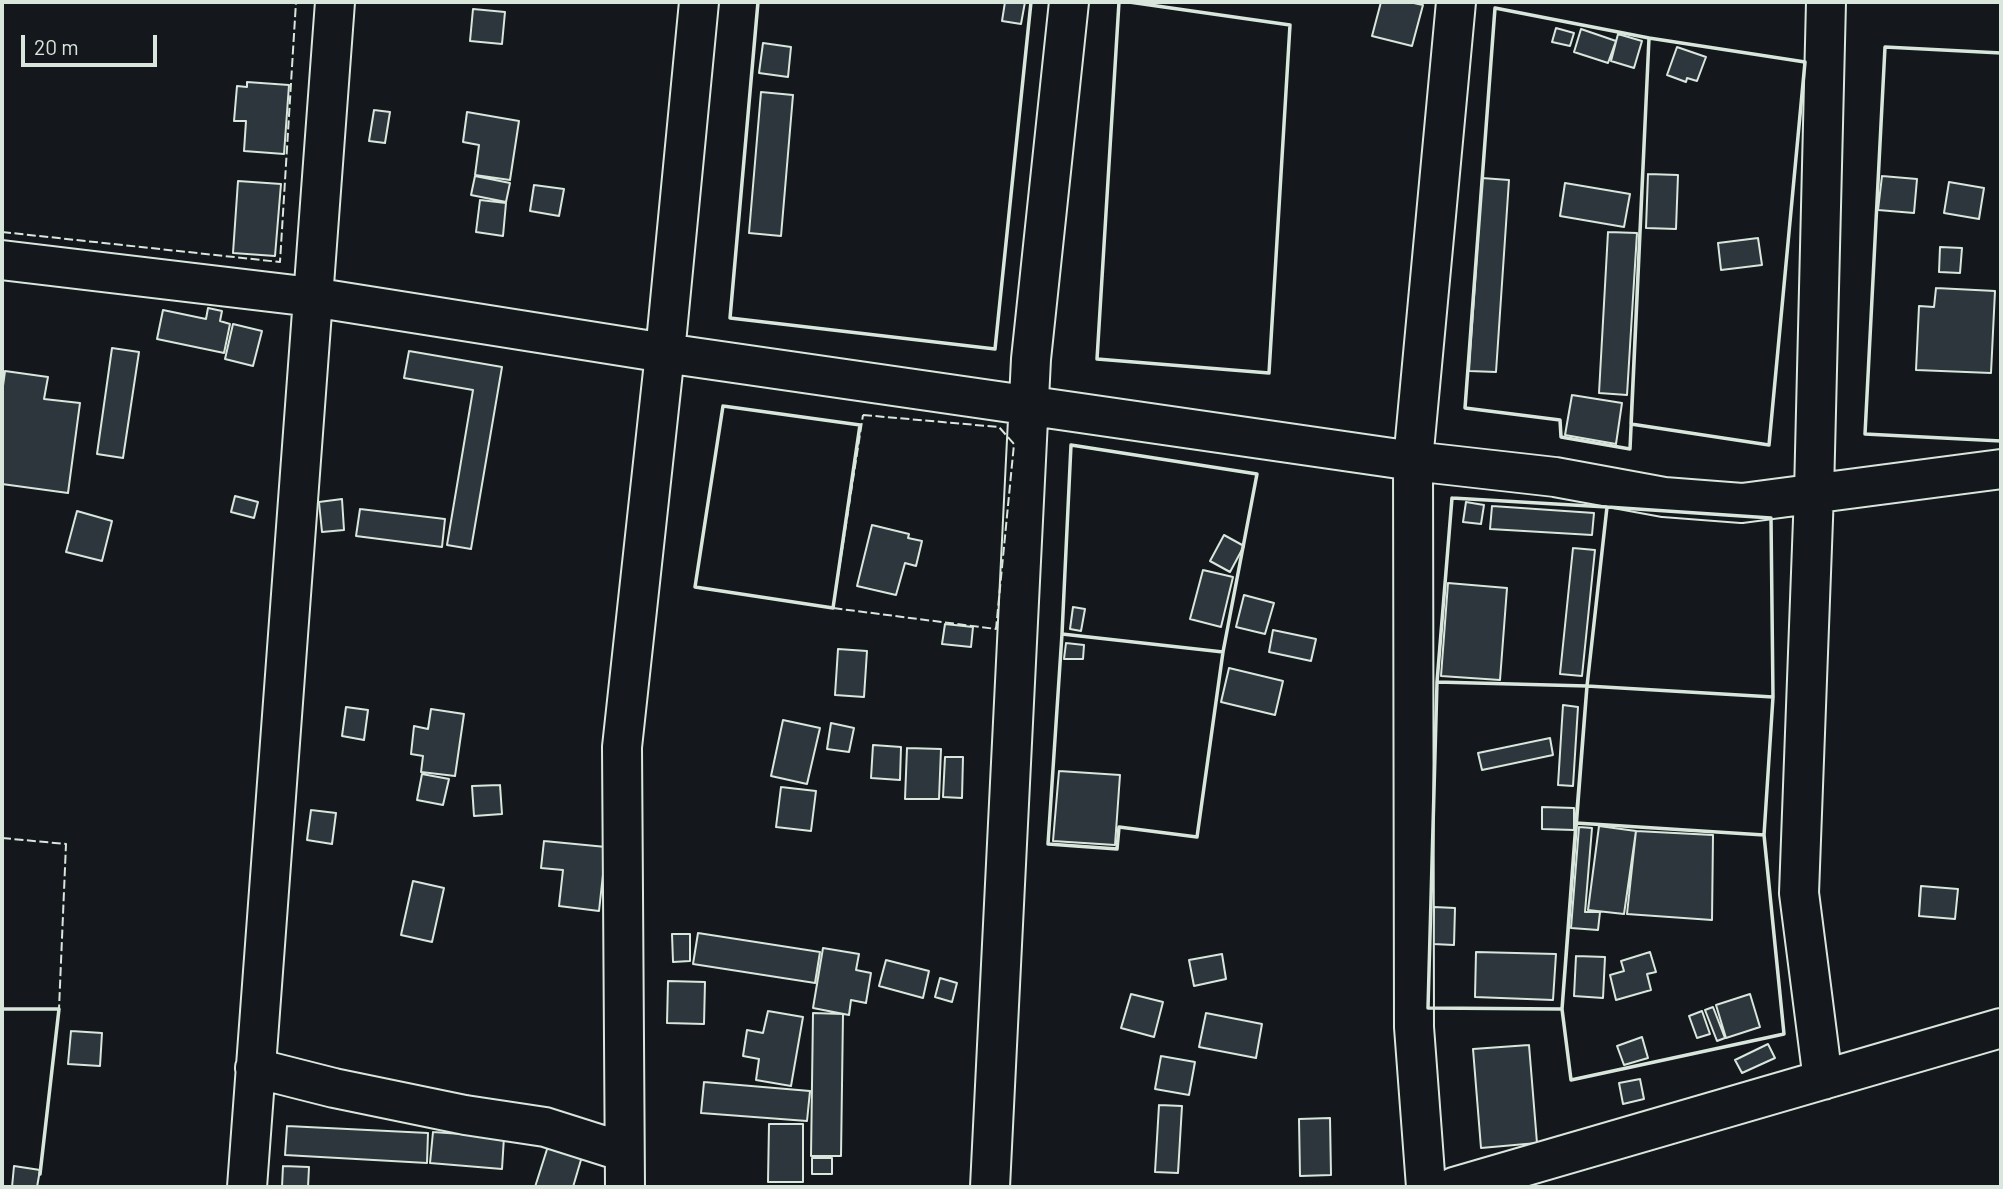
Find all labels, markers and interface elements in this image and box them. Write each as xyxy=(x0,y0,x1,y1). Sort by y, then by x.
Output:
scale bar xyxy=(24,21,161,65)
text: 20 m xyxy=(34,34,79,59)

